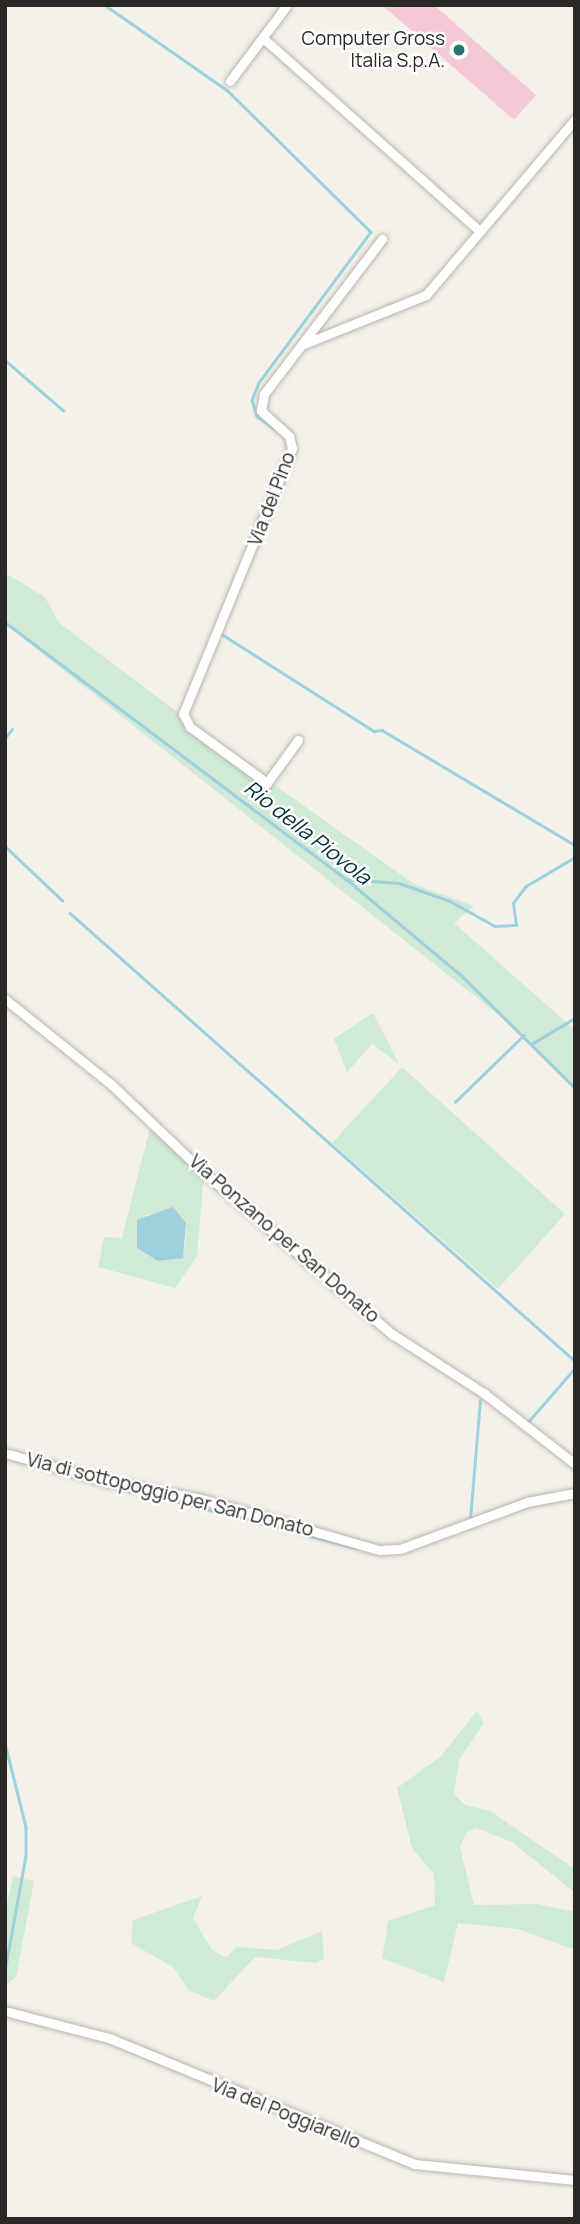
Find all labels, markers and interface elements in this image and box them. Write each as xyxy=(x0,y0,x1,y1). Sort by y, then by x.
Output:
place label: Computer Gross Italia S.p.A. xyxy=(301,28,445,72)
marker: Computer Gross Italia S.p.A. xyxy=(451,42,467,58)
street label: Via del Pino xyxy=(244,449,300,549)
water label: Rio della Piovola xyxy=(240,775,376,889)
street label: Via Ponzano per San Donato xyxy=(184,1150,384,1328)
street label: Via di sottopoggio per San Donato xyxy=(24,1448,316,1542)
street label: Via del Poggiarello xyxy=(208,2074,364,2154)

